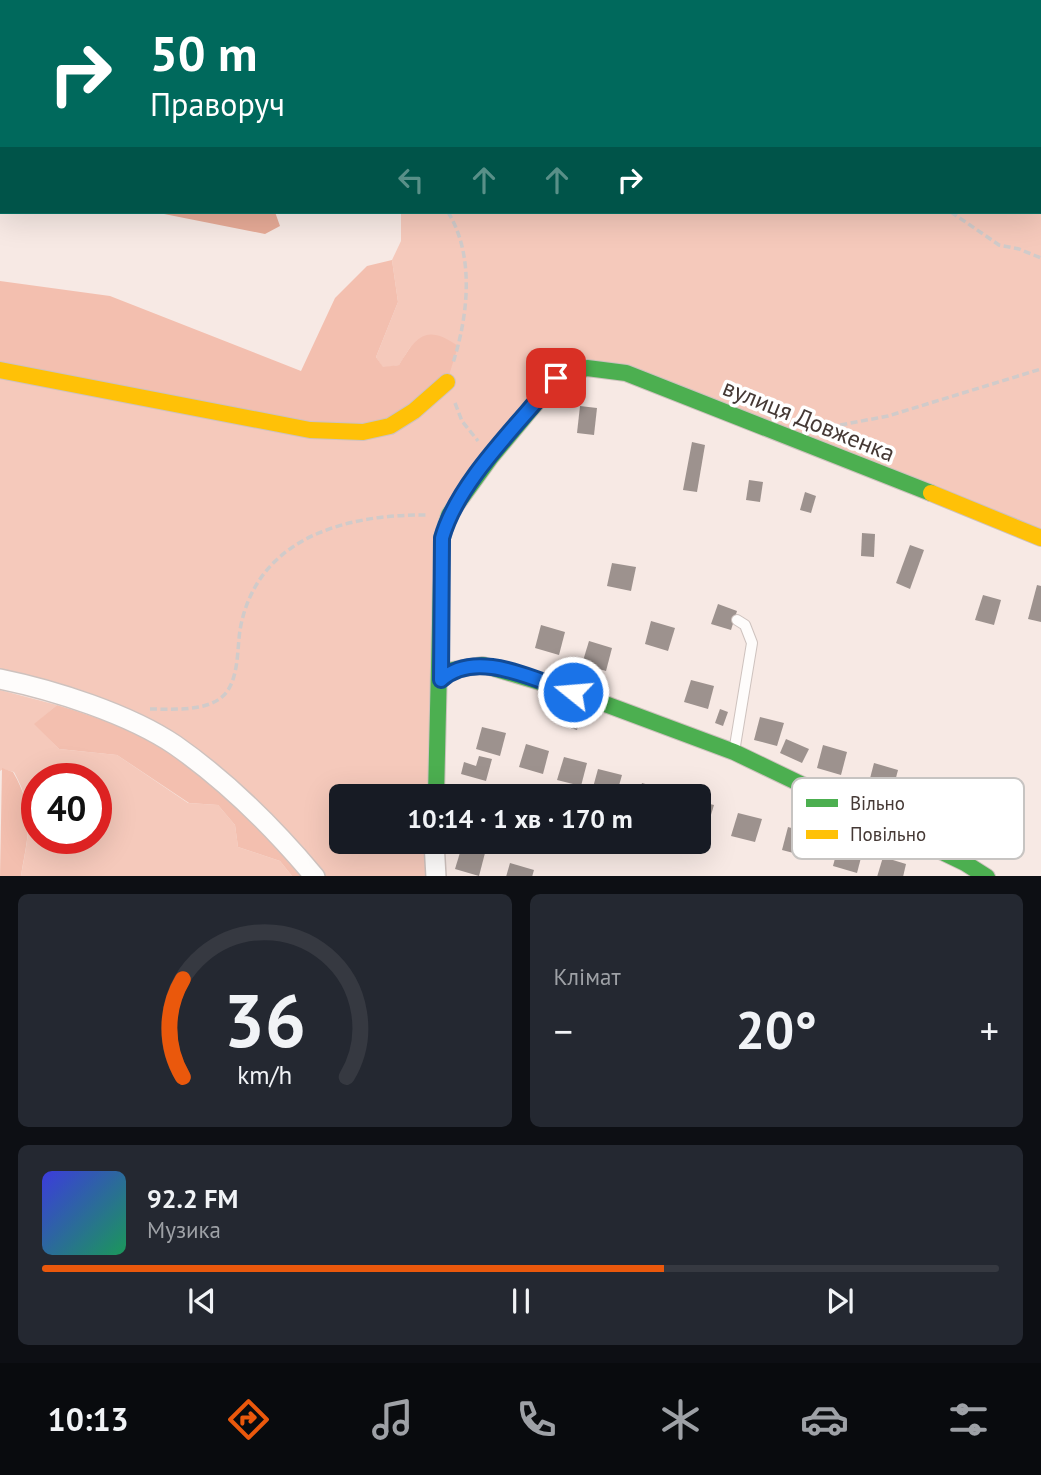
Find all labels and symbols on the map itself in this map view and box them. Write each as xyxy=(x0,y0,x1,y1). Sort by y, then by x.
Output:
pin xyxy=(526,348,586,408)
street label: вулиця Довженка xyxy=(718,371,900,469)
position arrow xyxy=(536,655,610,729)
speed limit sign: 40 xyxy=(21,763,112,854)
legend xyxy=(792,778,1024,859)
text: Вільно xyxy=(850,791,905,815)
text: Повільно xyxy=(850,822,926,846)

